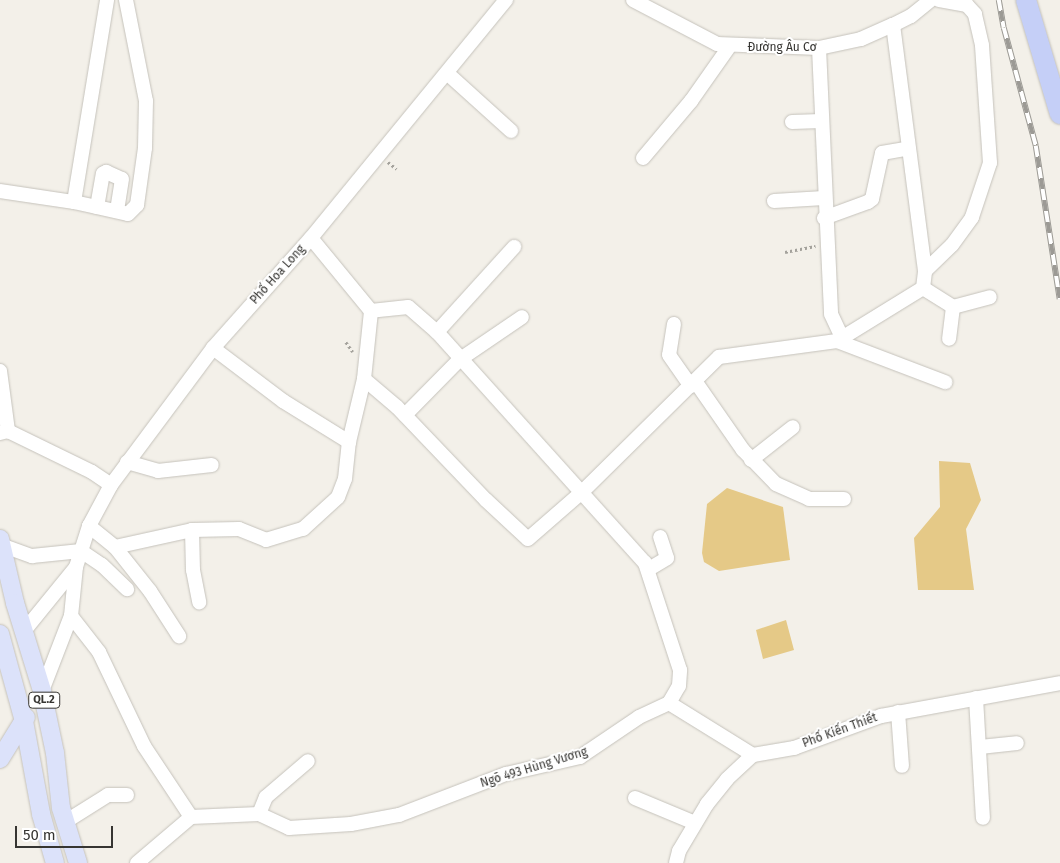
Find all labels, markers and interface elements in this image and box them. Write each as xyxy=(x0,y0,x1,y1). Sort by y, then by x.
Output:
street label: Đường Âu Cơ xyxy=(747,41,817,55)
street label: Phố Hoa Long xyxy=(248,242,308,308)
road number: QL.2 xyxy=(28,692,60,708)
street label: Phố Kiến Thiết xyxy=(801,711,879,751)
street label: Ngõ 493 Hùng Vương xyxy=(479,745,589,791)
scale bar xyxy=(18,816,115,848)
text: 50 m xyxy=(23,826,56,844)

